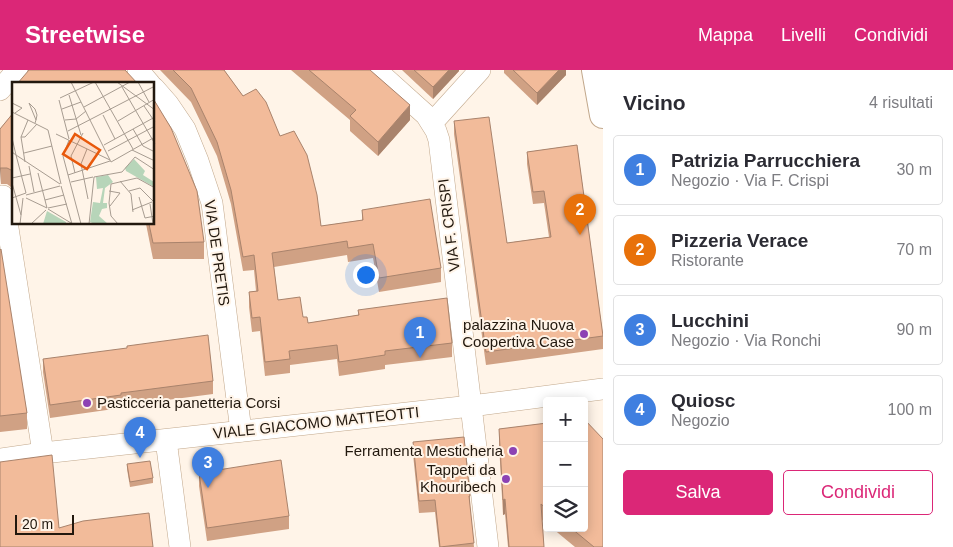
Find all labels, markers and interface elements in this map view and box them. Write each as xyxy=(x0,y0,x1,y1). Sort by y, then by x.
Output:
text: Streetwise xyxy=(25,21,145,48)
text: Mappa xyxy=(698,25,753,45)
text: Livelli xyxy=(781,25,826,45)
text: Condividi xyxy=(854,25,928,45)
inset map xyxy=(12,82,155,225)
text: Vicino xyxy=(623,91,686,114)
text: 4 risultati xyxy=(869,94,933,111)
text: Patrizia Parrucchiera xyxy=(671,150,860,171)
text: 1 xyxy=(636,161,644,178)
text: 30 m xyxy=(896,161,932,178)
text: Negozio · Via F. Crispi xyxy=(671,172,829,189)
street label: VIA F. CRISPI xyxy=(434,178,463,272)
pin: 2 xyxy=(564,194,596,235)
street label: VIA DE PRETIS xyxy=(202,199,233,307)
text: Pizzeria Verace xyxy=(671,230,808,251)
text: 2 xyxy=(636,241,644,258)
text: 70 m xyxy=(896,241,932,258)
text: Ristorante xyxy=(671,252,744,269)
your location xyxy=(353,262,379,288)
text: Lucchini xyxy=(671,310,749,331)
place label: palazzina Nuova Coopertiva Case xyxy=(462,316,575,350)
pin: 1 xyxy=(404,317,436,358)
text: 3 xyxy=(636,321,644,338)
text: 90 m xyxy=(896,321,932,338)
marker: palazzina Nuova Coopertiva Case xyxy=(578,328,590,340)
text: Negozio · Via Ronchi xyxy=(671,332,821,349)
text: Quiosc xyxy=(671,390,735,411)
place label: Pasticceria panetteria Corsi xyxy=(97,394,280,411)
marker: Pasticceria panetteria Corsi xyxy=(81,397,93,409)
map controls xyxy=(543,397,588,532)
button: + xyxy=(543,397,588,442)
text: 4 xyxy=(636,401,644,418)
text: 100 m xyxy=(888,401,932,418)
street label: VIALE GIACOMO MATTEOTTI xyxy=(212,403,420,442)
text: Negozio xyxy=(671,412,730,429)
pin: 4 xyxy=(124,417,156,458)
place label: Ferramenta Mesticheria xyxy=(345,442,504,459)
button: − xyxy=(543,442,588,487)
marker: Ferramenta Mesticheria xyxy=(507,445,519,457)
pin: 3 xyxy=(192,447,224,488)
place label: Tappeti da Khouribech xyxy=(420,461,497,495)
button: Salva xyxy=(623,470,773,515)
button: Condividi xyxy=(783,470,933,515)
marker: Tappeti da Khouribech xyxy=(500,473,512,485)
button: layers xyxy=(543,487,588,532)
scale bar xyxy=(15,512,74,535)
text: 20 m xyxy=(22,516,53,532)

